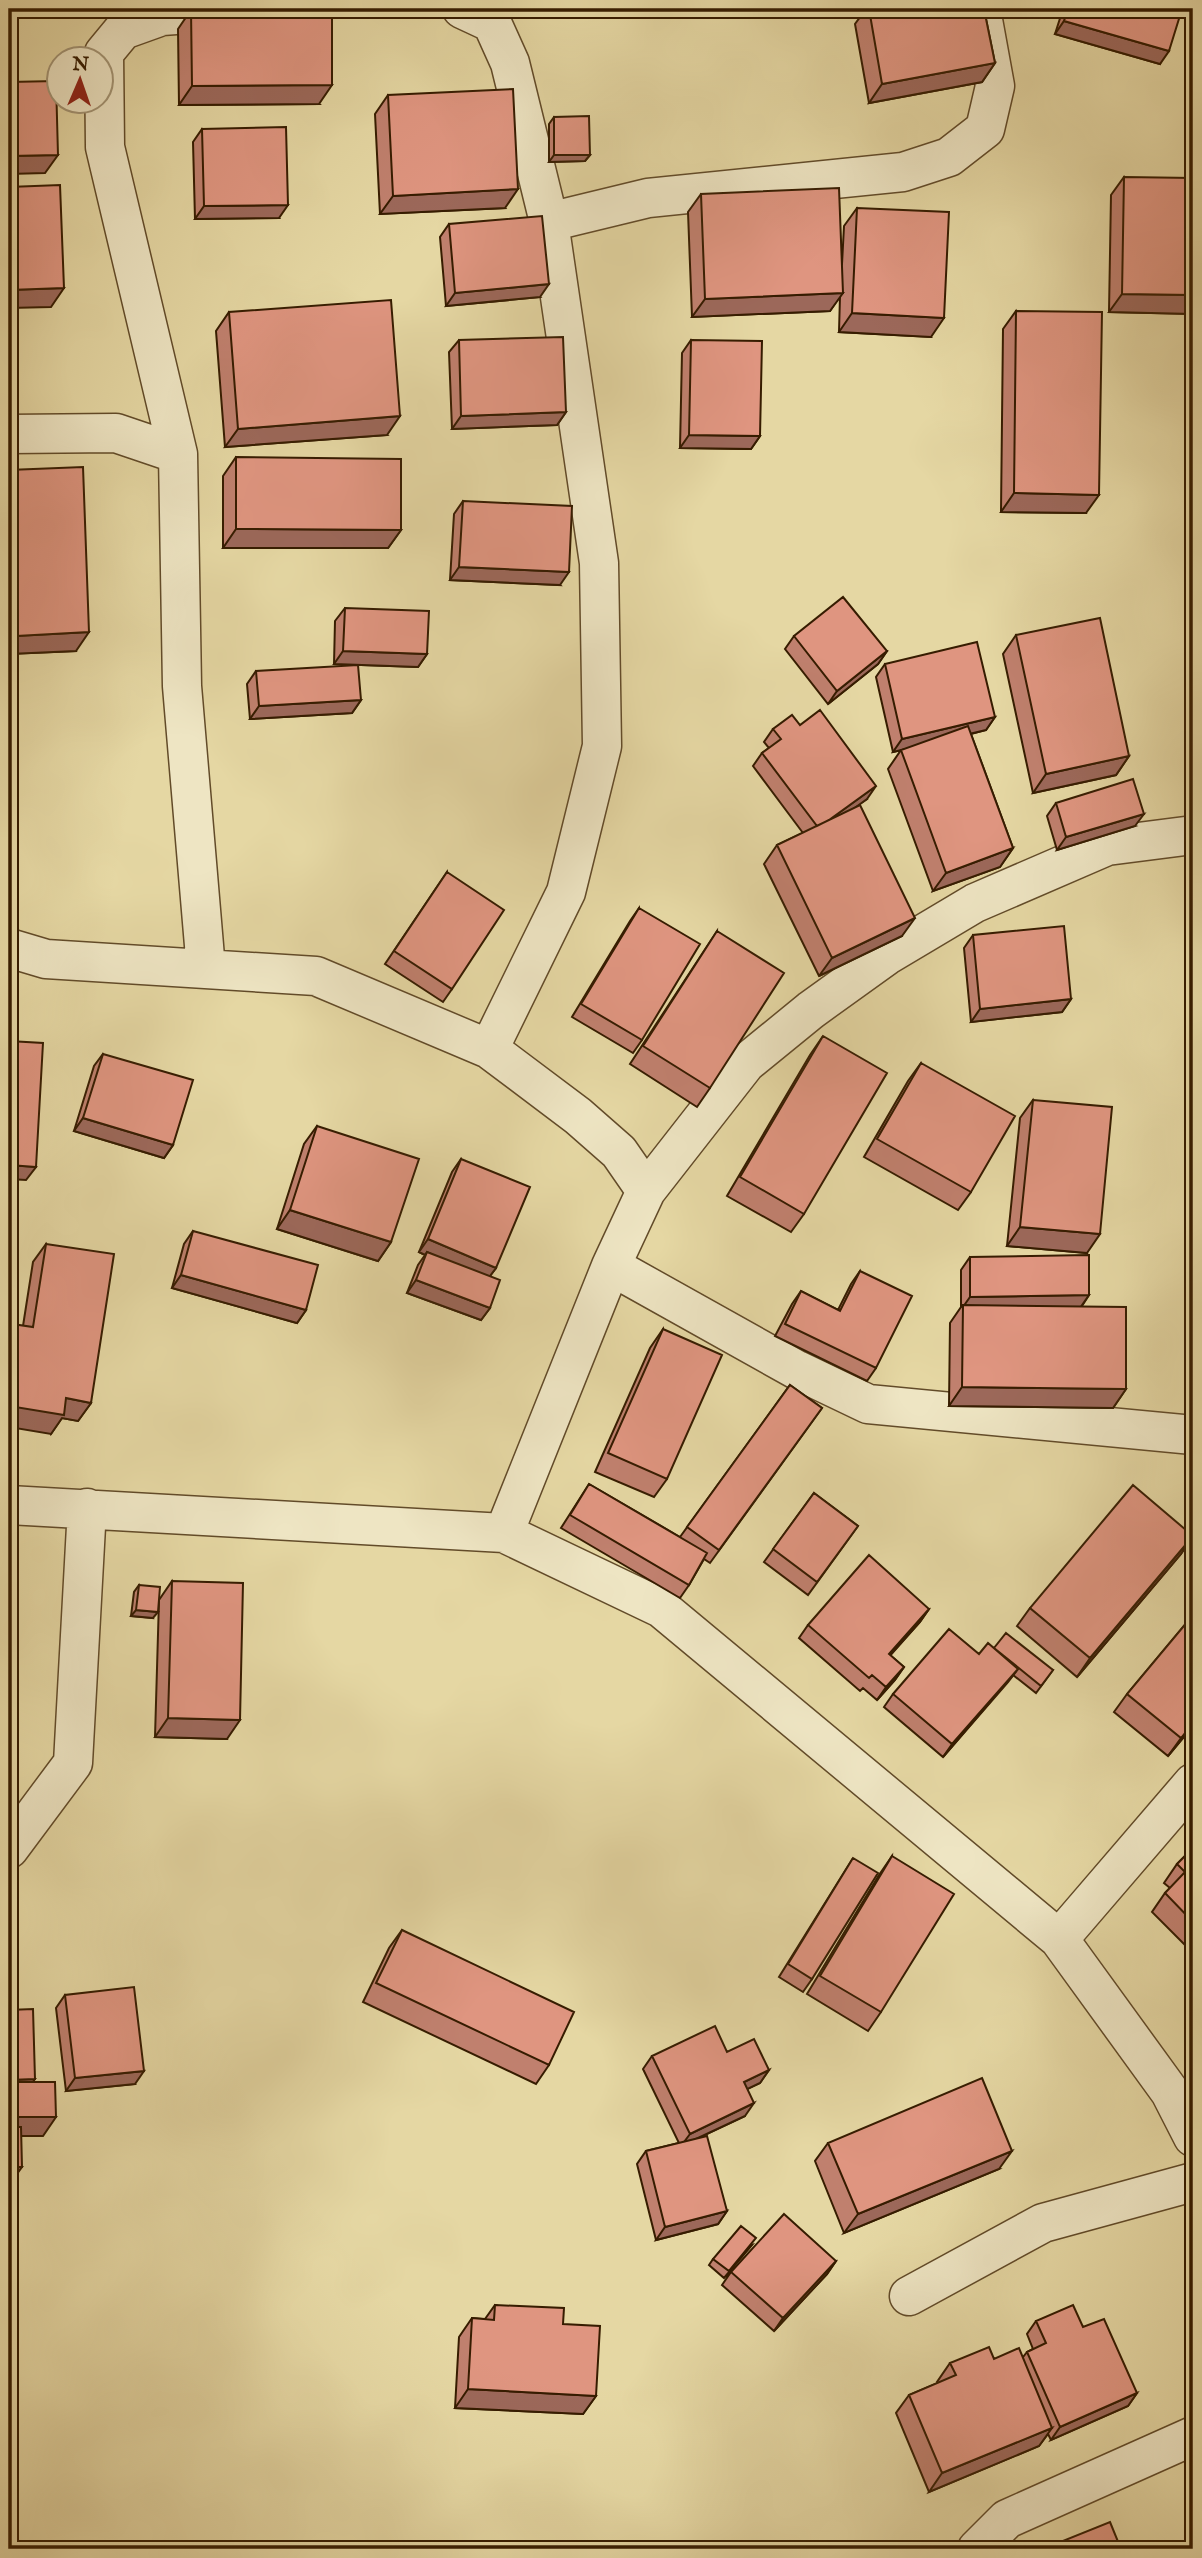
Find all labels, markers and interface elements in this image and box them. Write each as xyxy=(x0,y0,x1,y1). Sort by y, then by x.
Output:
north arrow xyxy=(46,46,116,116)
text: N xyxy=(71,53,90,77)

